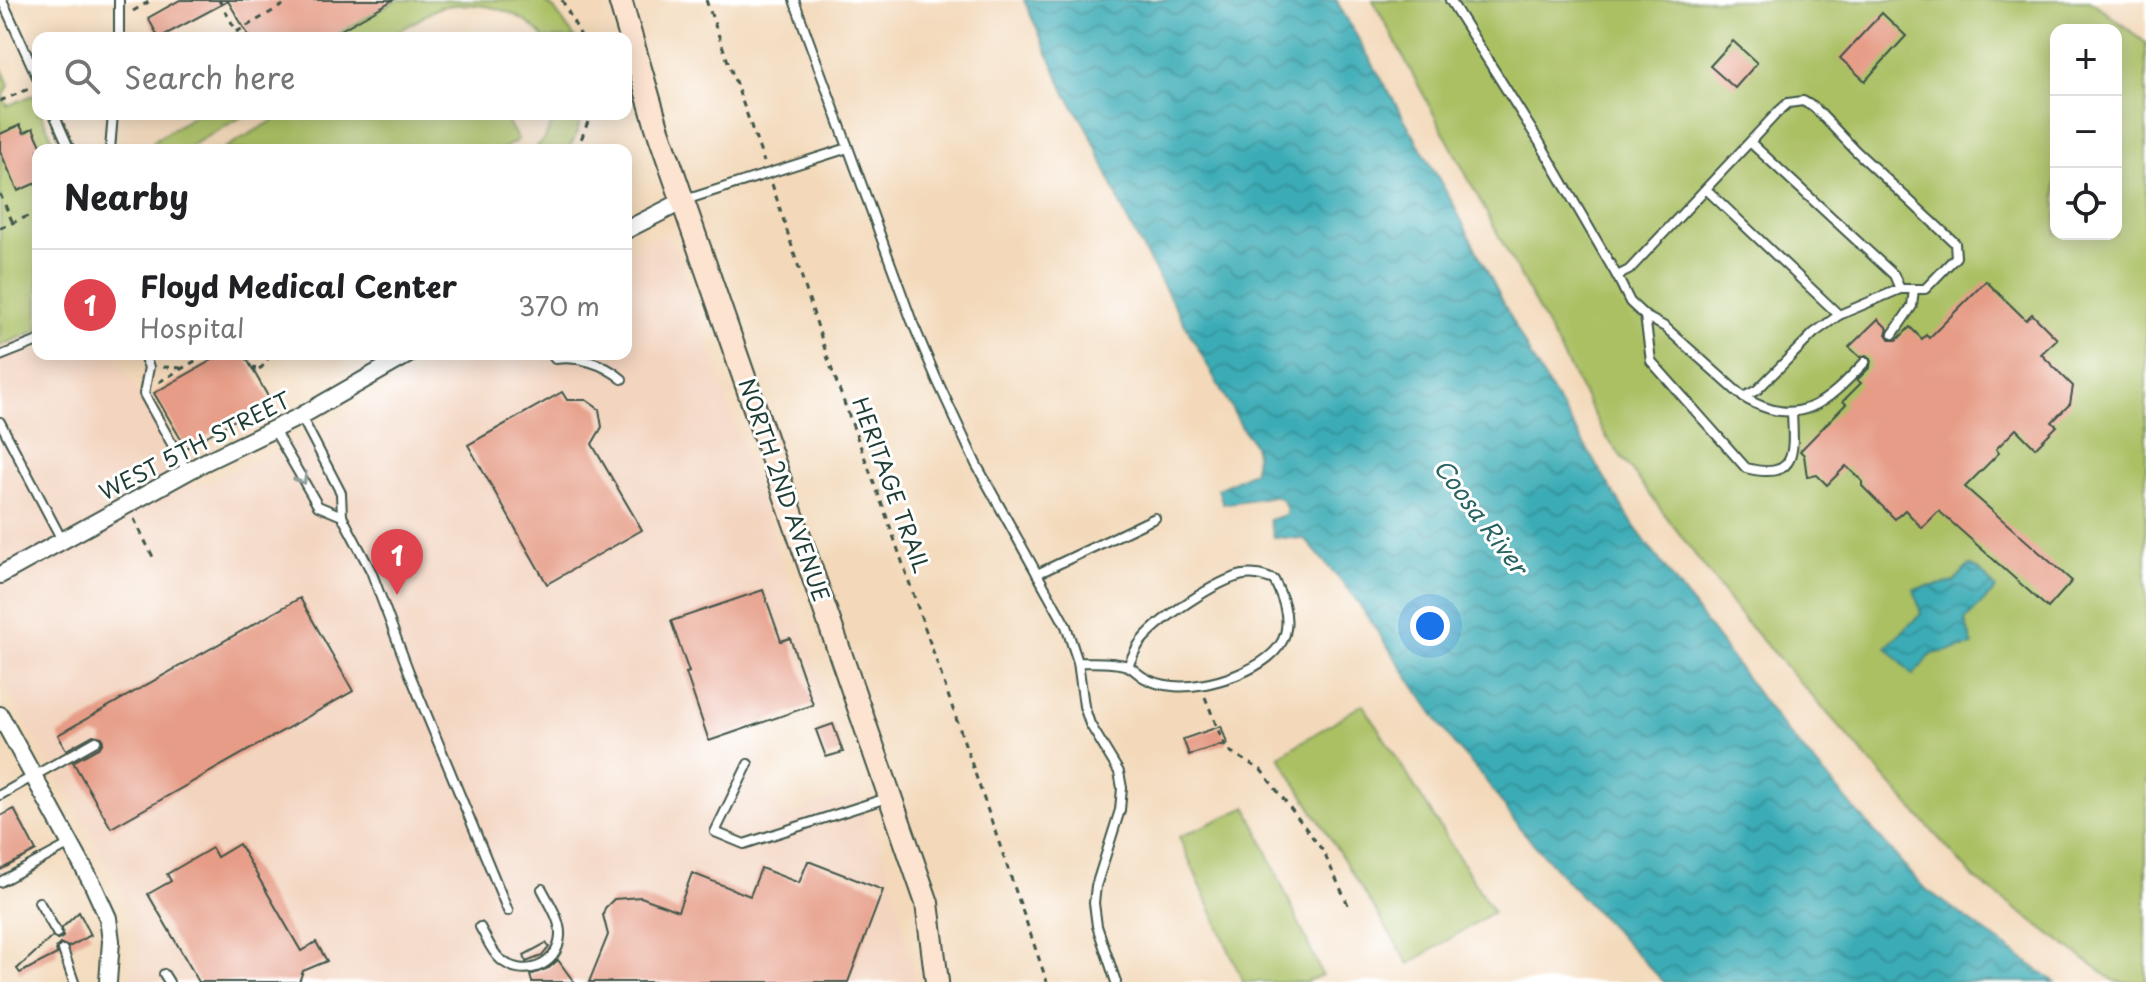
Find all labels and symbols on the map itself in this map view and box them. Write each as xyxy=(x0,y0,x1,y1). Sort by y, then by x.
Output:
street label: NORTH 2ND AVENUE xyxy=(732,373,839,606)
street label: WEST 5TH STREET xyxy=(93,382,296,507)
street label: HERITAGE TRAIL xyxy=(845,392,940,577)
water label: Coosa River xyxy=(1426,450,1539,584)
one-way arrow xyxy=(292,470,308,485)
pin: 1 xyxy=(371,529,423,595)
your location xyxy=(1410,606,1450,646)

